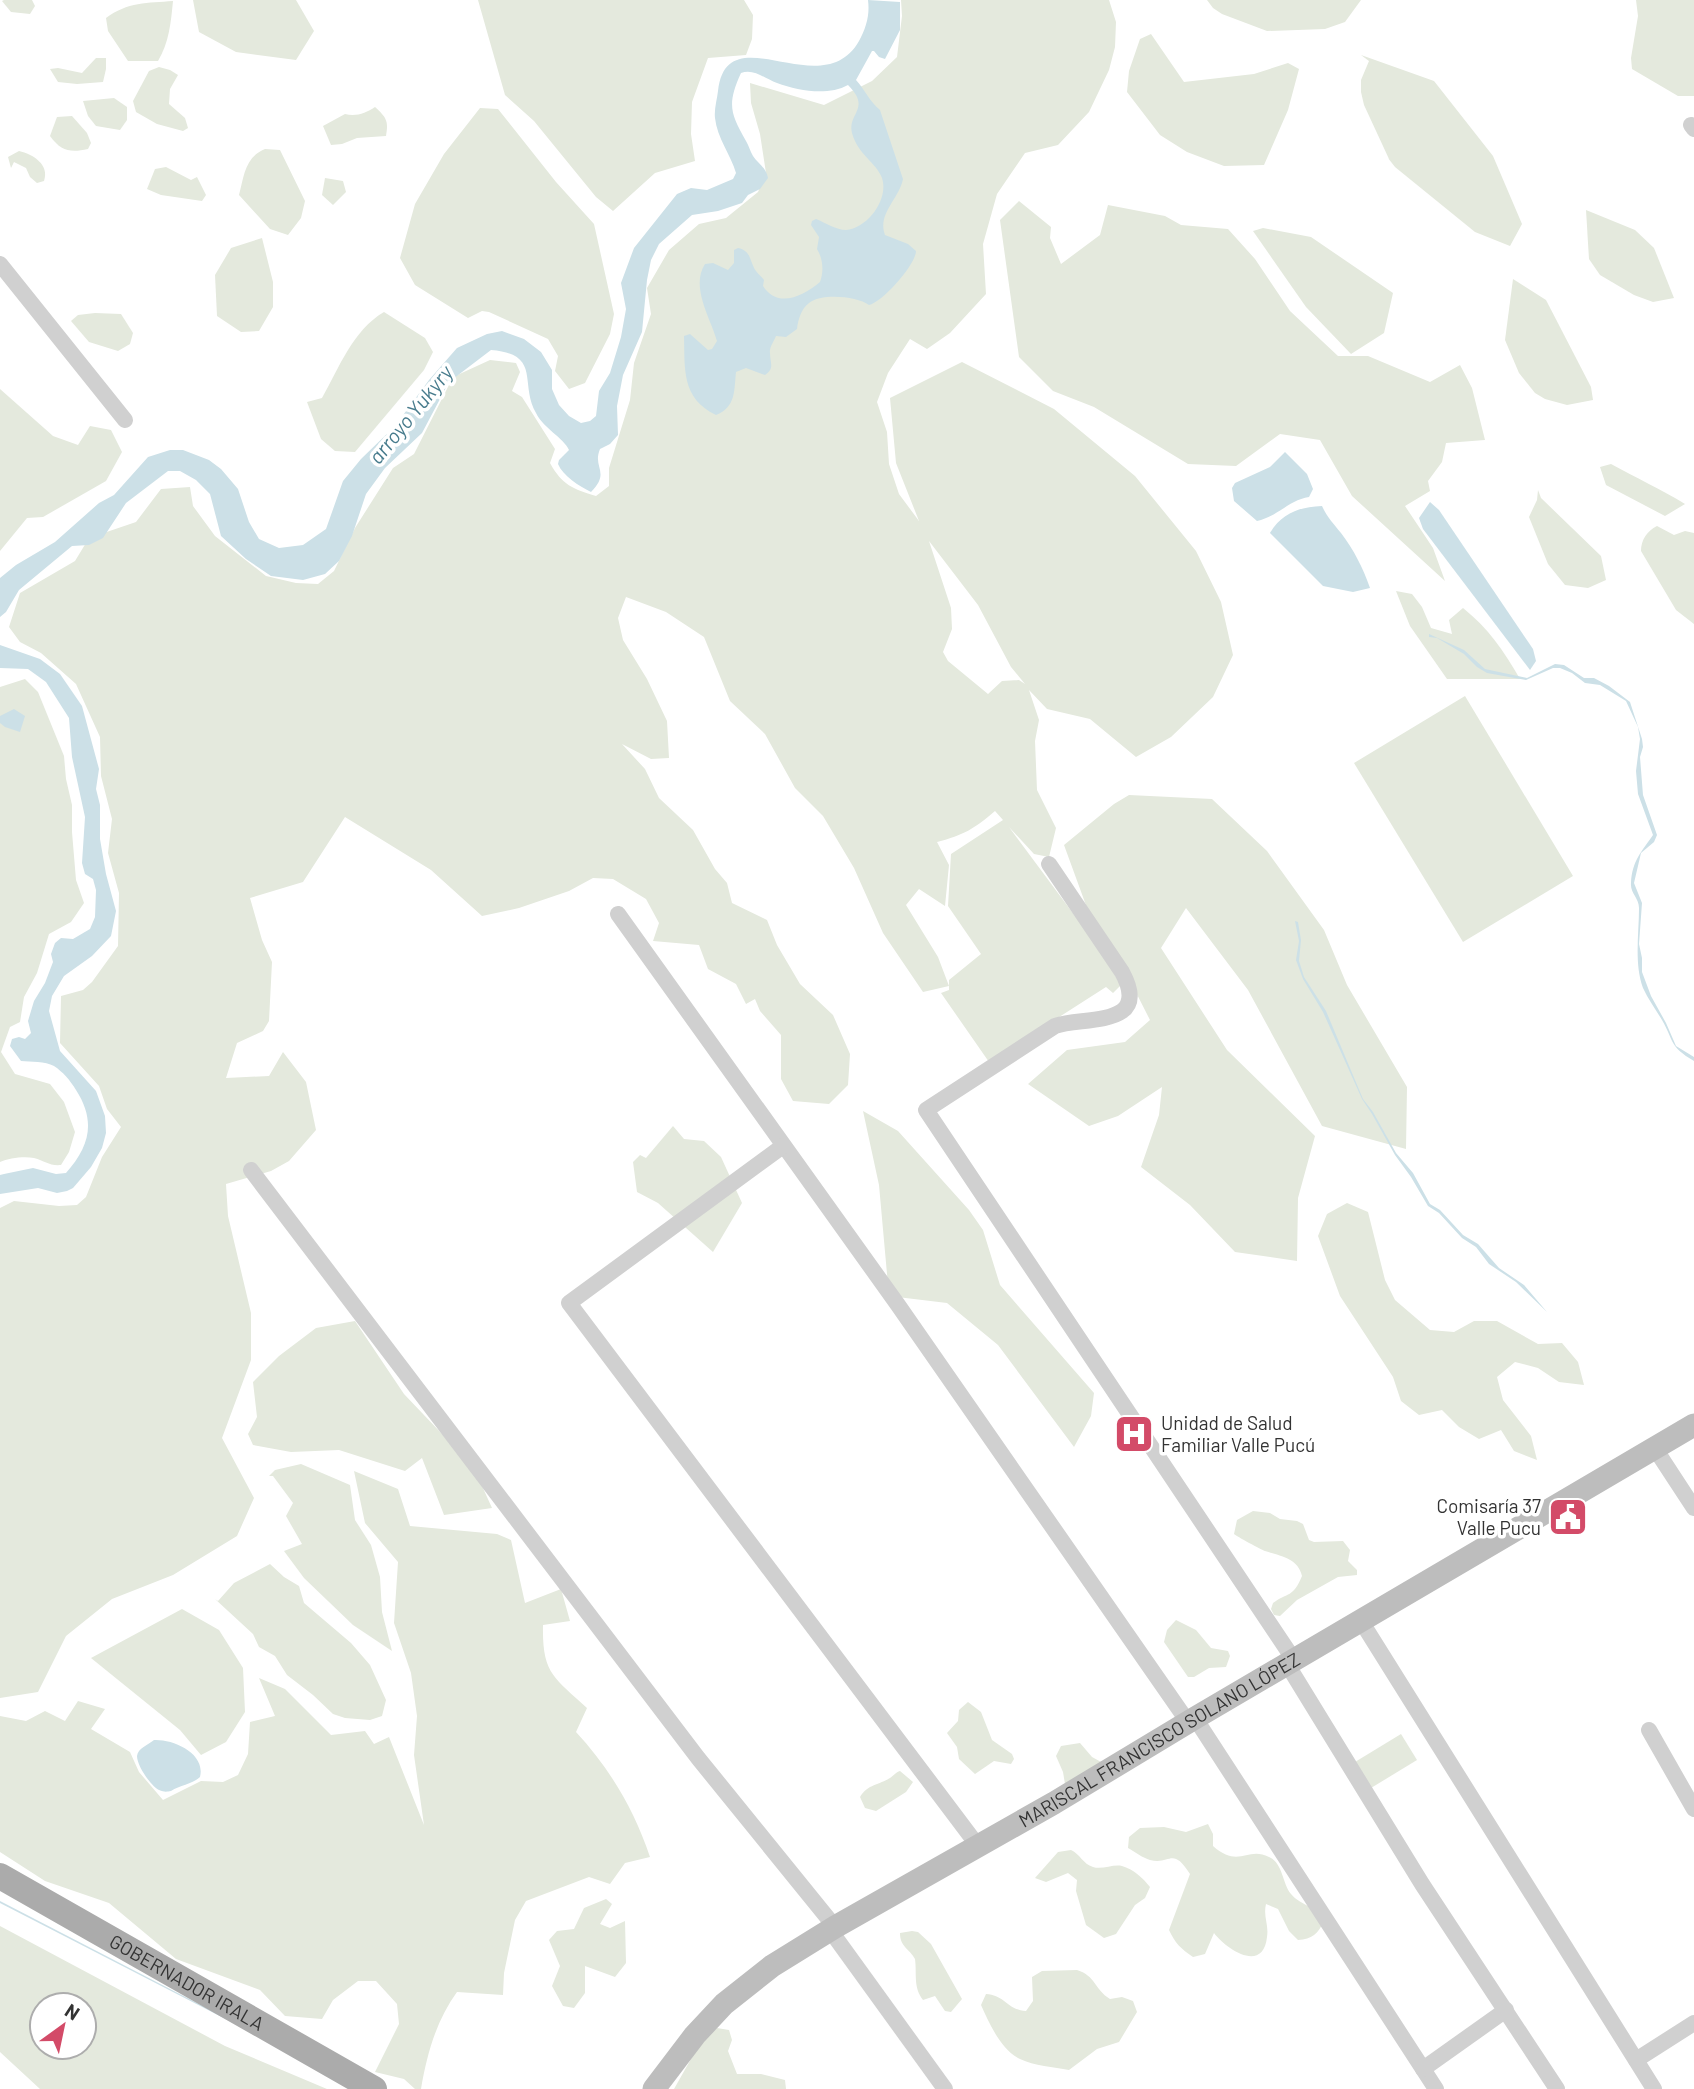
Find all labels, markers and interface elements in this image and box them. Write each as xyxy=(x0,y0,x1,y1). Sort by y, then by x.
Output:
water label: arroyo Yukyry xyxy=(362,359,458,468)
place label: Unidad de Salud Familiar Valle Pucú xyxy=(1161,1411,1315,1456)
hospital icon: Unidad de Salud Familiar Valle Pucú xyxy=(1113,1413,1155,1455)
place label: Comisaría 37 Valle Pucu xyxy=(1436,1494,1541,1539)
public building icon: Comisaría 37 Valle Pucu xyxy=(1547,1496,1589,1538)
street label: MARISCAL FRANCISCO SOLANO LÓPEZ xyxy=(1014,1647,1304,1832)
street label: GOBERNADOR IRALA xyxy=(106,1929,268,2035)
north arrow xyxy=(28,1991,98,2061)
text: N xyxy=(61,1998,84,2024)

